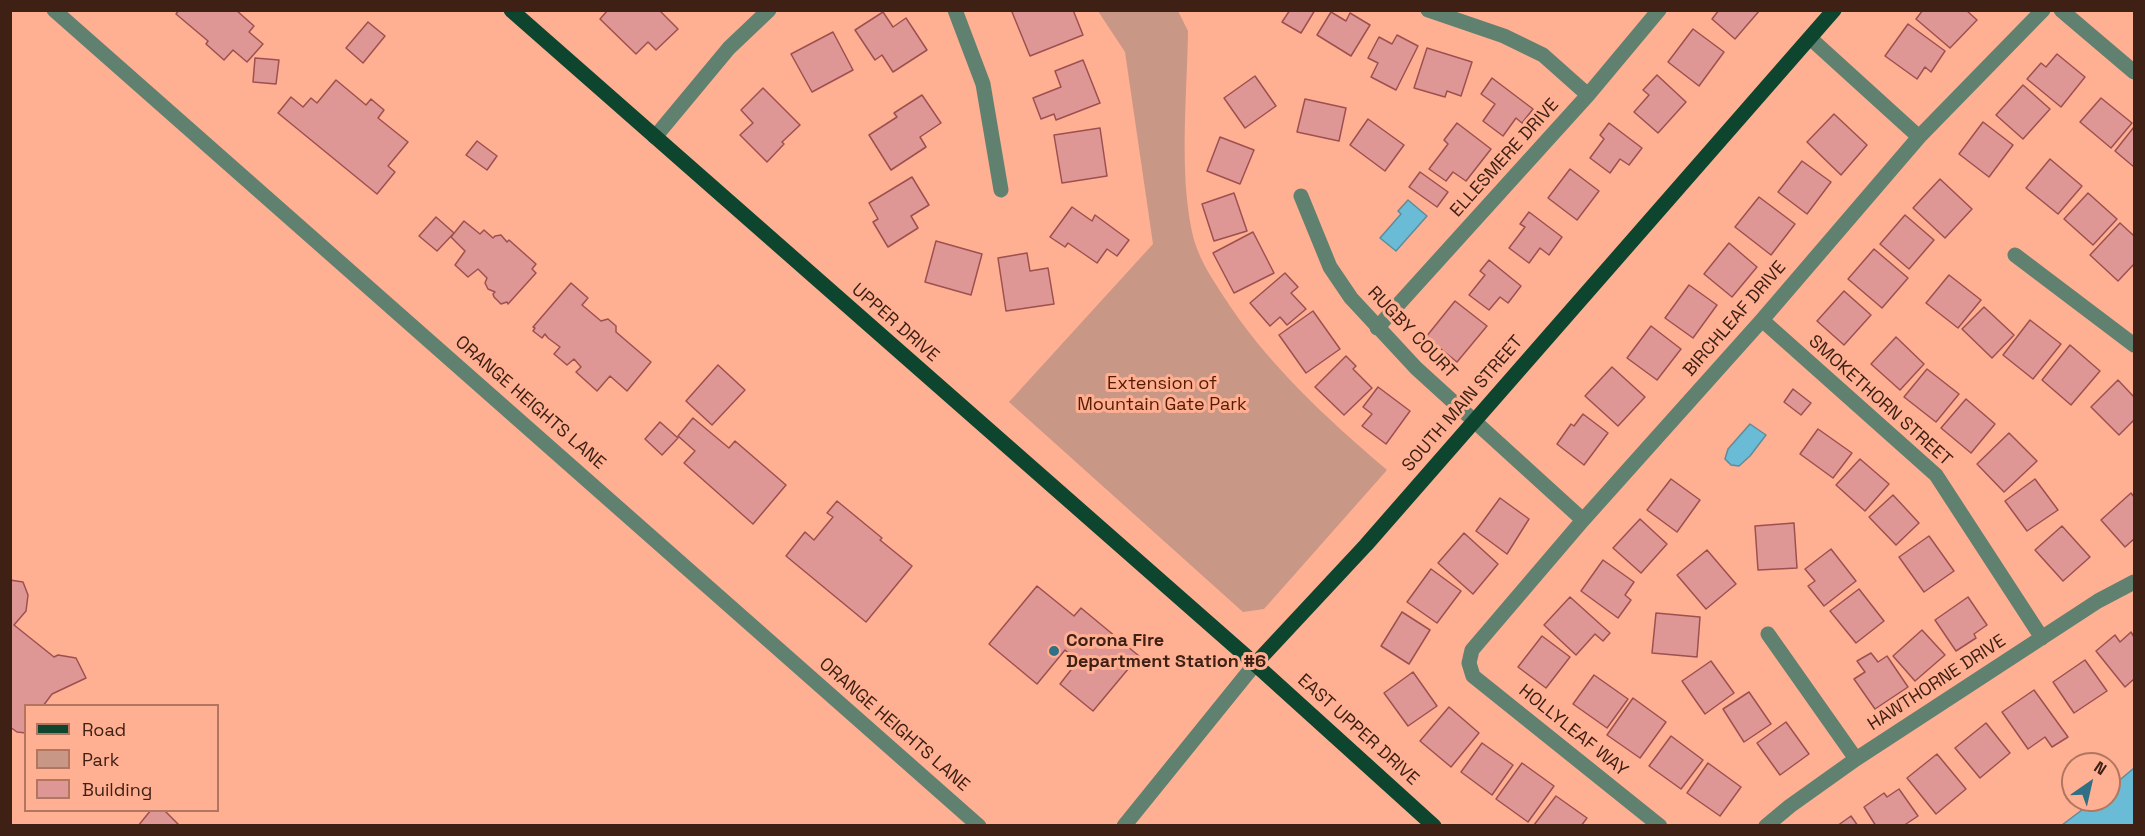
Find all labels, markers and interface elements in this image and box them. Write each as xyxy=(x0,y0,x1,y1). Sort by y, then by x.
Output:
street label: ELLESMERE DRIVE xyxy=(1446,94,1564,222)
street label: BIRCHLEAF DRIVE xyxy=(1679,257,1791,381)
street label: UPPER DRIVE xyxy=(847,279,943,367)
street label: RUGBY COURT xyxy=(1363,282,1461,384)
street label: SMOKETHORN STREET xyxy=(1804,331,1956,471)
street label: ORANGE HEIGHTS LANE xyxy=(450,332,610,474)
street label: SOUTH MAIN STREET xyxy=(1398,332,1528,476)
park label: Extension of Mountain Gate Park xyxy=(1077,373,1247,416)
place label: Corona Fire Department Station #6 xyxy=(1066,630,1266,672)
street label: HAWTHORNE DRIVE xyxy=(1864,630,2010,736)
marker: Corona Fire Department Station #6 xyxy=(1047,644,1061,658)
street label: ORANGE HEIGHTS LANE xyxy=(814,654,974,796)
street label: EAST UPPER DRIVE xyxy=(1293,670,1423,790)
street label: HOLLYLEAF WAY xyxy=(1514,680,1632,782)
legend xyxy=(24,704,219,812)
text: Road xyxy=(82,718,126,741)
text: Park xyxy=(82,748,119,771)
north arrow xyxy=(2061,752,2121,812)
text: N xyxy=(2090,757,2111,780)
text: Building xyxy=(82,778,152,801)

